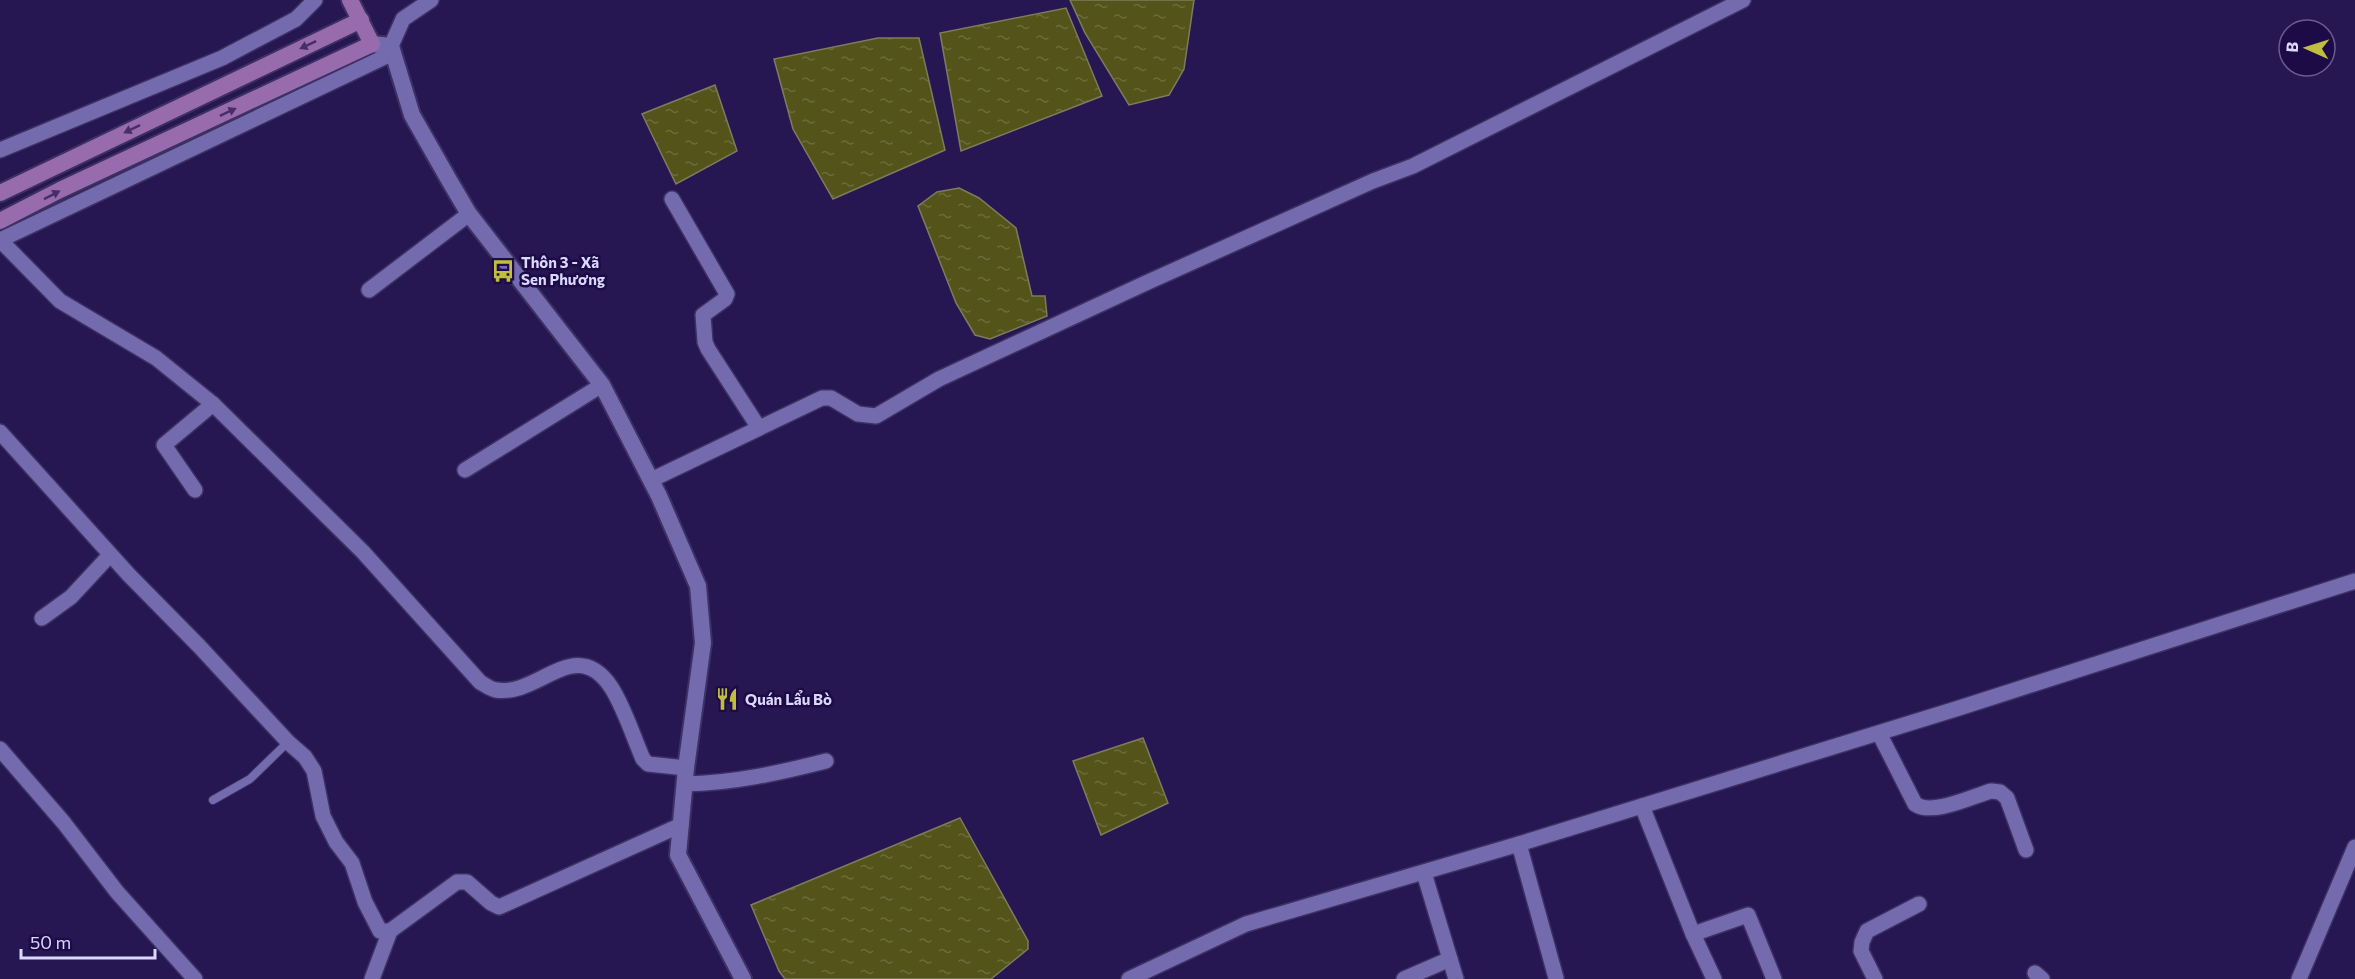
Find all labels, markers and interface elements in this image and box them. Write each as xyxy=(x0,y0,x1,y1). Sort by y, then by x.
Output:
north arrow xyxy=(2277,18,2337,78)
one-way arrow xyxy=(299,41,316,50)
text: B xyxy=(2282,41,2301,53)
one-way arrow xyxy=(220,107,237,116)
one-way arrow xyxy=(123,125,140,134)
one-way arrow xyxy=(43,190,61,200)
place label: Thôn 3 - Xã Sen Phương xyxy=(521,253,605,288)
bus stop icon: Thôn 3 - Xã Sen Phương xyxy=(490,258,516,284)
restaurant icon: Quán Lẩu Bò xyxy=(714,686,740,712)
place label: Quán Lẩu Bò xyxy=(745,690,832,708)
scale bar xyxy=(21,922,154,960)
text: 50 m xyxy=(30,931,71,953)

